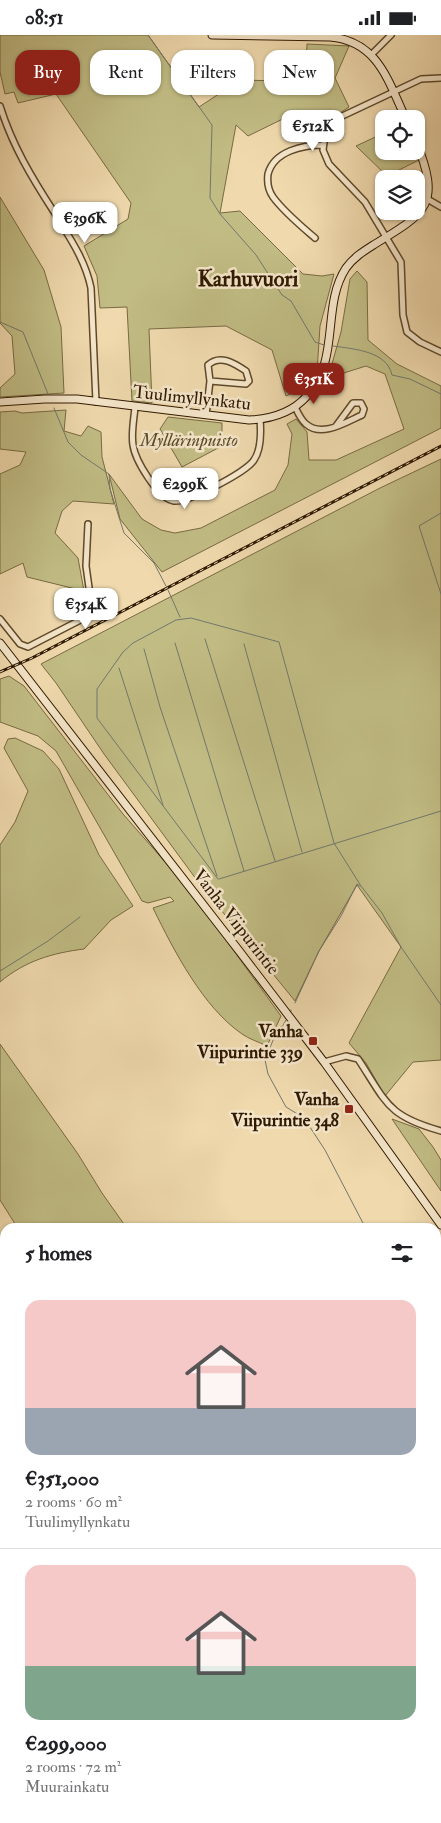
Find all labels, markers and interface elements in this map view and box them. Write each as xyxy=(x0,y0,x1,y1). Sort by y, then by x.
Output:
text: 08:51 xyxy=(25,6,64,30)
chip: Buy xyxy=(15,50,80,95)
chip: Rent xyxy=(90,50,161,95)
chip: Filters xyxy=(171,50,254,95)
chip: New xyxy=(264,50,334,95)
pin: €512K xyxy=(278,109,348,152)
map controls xyxy=(375,110,425,220)
button: locate xyxy=(375,110,425,160)
text: €512K xyxy=(292,116,334,136)
button: layers xyxy=(375,170,425,220)
pin: €396K xyxy=(50,201,120,244)
text: €396K xyxy=(64,208,106,228)
district label: Karhuvuori xyxy=(198,265,299,293)
pin: €351K xyxy=(279,363,349,405)
text: €351K xyxy=(294,369,334,389)
street label: Tuulimyllynkatu xyxy=(132,380,252,416)
park label: Myllärinpuisto xyxy=(139,429,238,452)
pin: €299K xyxy=(150,467,220,510)
text: €299K xyxy=(162,474,208,494)
pin: €354K xyxy=(51,587,121,630)
text: €354K xyxy=(65,594,107,614)
street label: Vanha Viipurintie xyxy=(188,865,285,980)
place label: Vanha Viipurintie 339 xyxy=(196,1020,304,1064)
marker: Vanha Viipurintie 339 xyxy=(307,1035,319,1047)
place label: Vanha Viipurintie 348 xyxy=(230,1088,340,1132)
marker: Vanha Viipurintie 348 xyxy=(343,1103,355,1115)
icon: filters xyxy=(388,1239,416,1267)
text: 5 homes xyxy=(25,1240,92,1267)
icon: home xyxy=(176,1332,266,1422)
text: €351,000 xyxy=(25,1465,99,1492)
text: 2 rooms · 60 m² xyxy=(25,1492,122,1512)
text: Tuulimyllynkatu xyxy=(25,1512,130,1532)
icon: home xyxy=(176,1598,266,1688)
text: €299,000 xyxy=(25,1730,107,1757)
text: 2 rooms · 72 m² xyxy=(25,1757,121,1777)
text: Muurainkatu xyxy=(25,1777,109,1797)

